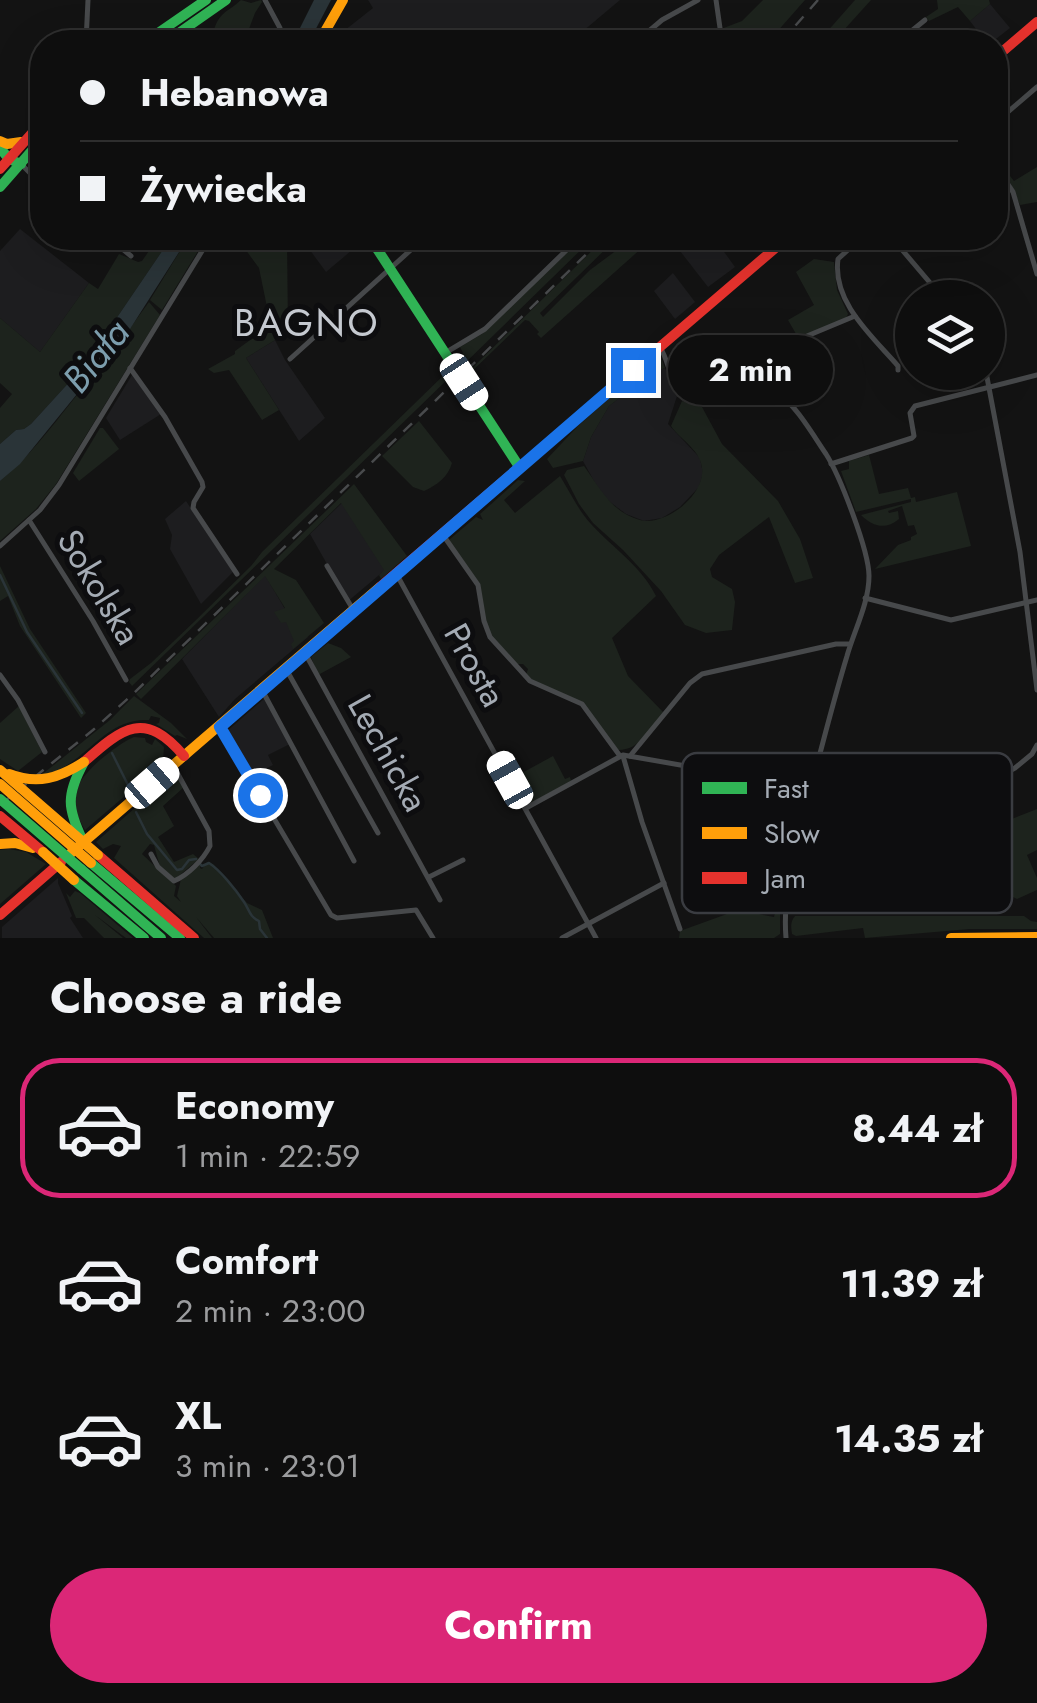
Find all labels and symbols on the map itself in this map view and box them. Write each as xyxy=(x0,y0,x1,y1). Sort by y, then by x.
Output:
district label: BAGNO xyxy=(234,295,380,350)
water label: Biała xyxy=(49,307,142,404)
callout: 2 min xyxy=(668,335,833,405)
route end xyxy=(611,348,656,393)
car xyxy=(435,349,493,415)
street label: Sokolska xyxy=(45,520,153,654)
street label: Prosta xyxy=(432,614,518,716)
street label: Lechicka xyxy=(335,685,441,821)
car xyxy=(482,746,538,814)
car xyxy=(120,752,184,814)
legend xyxy=(682,753,1012,913)
text: Fast xyxy=(764,768,809,809)
route start xyxy=(238,773,283,818)
text: Slow xyxy=(764,813,820,854)
text: Jam xyxy=(760,858,806,899)

